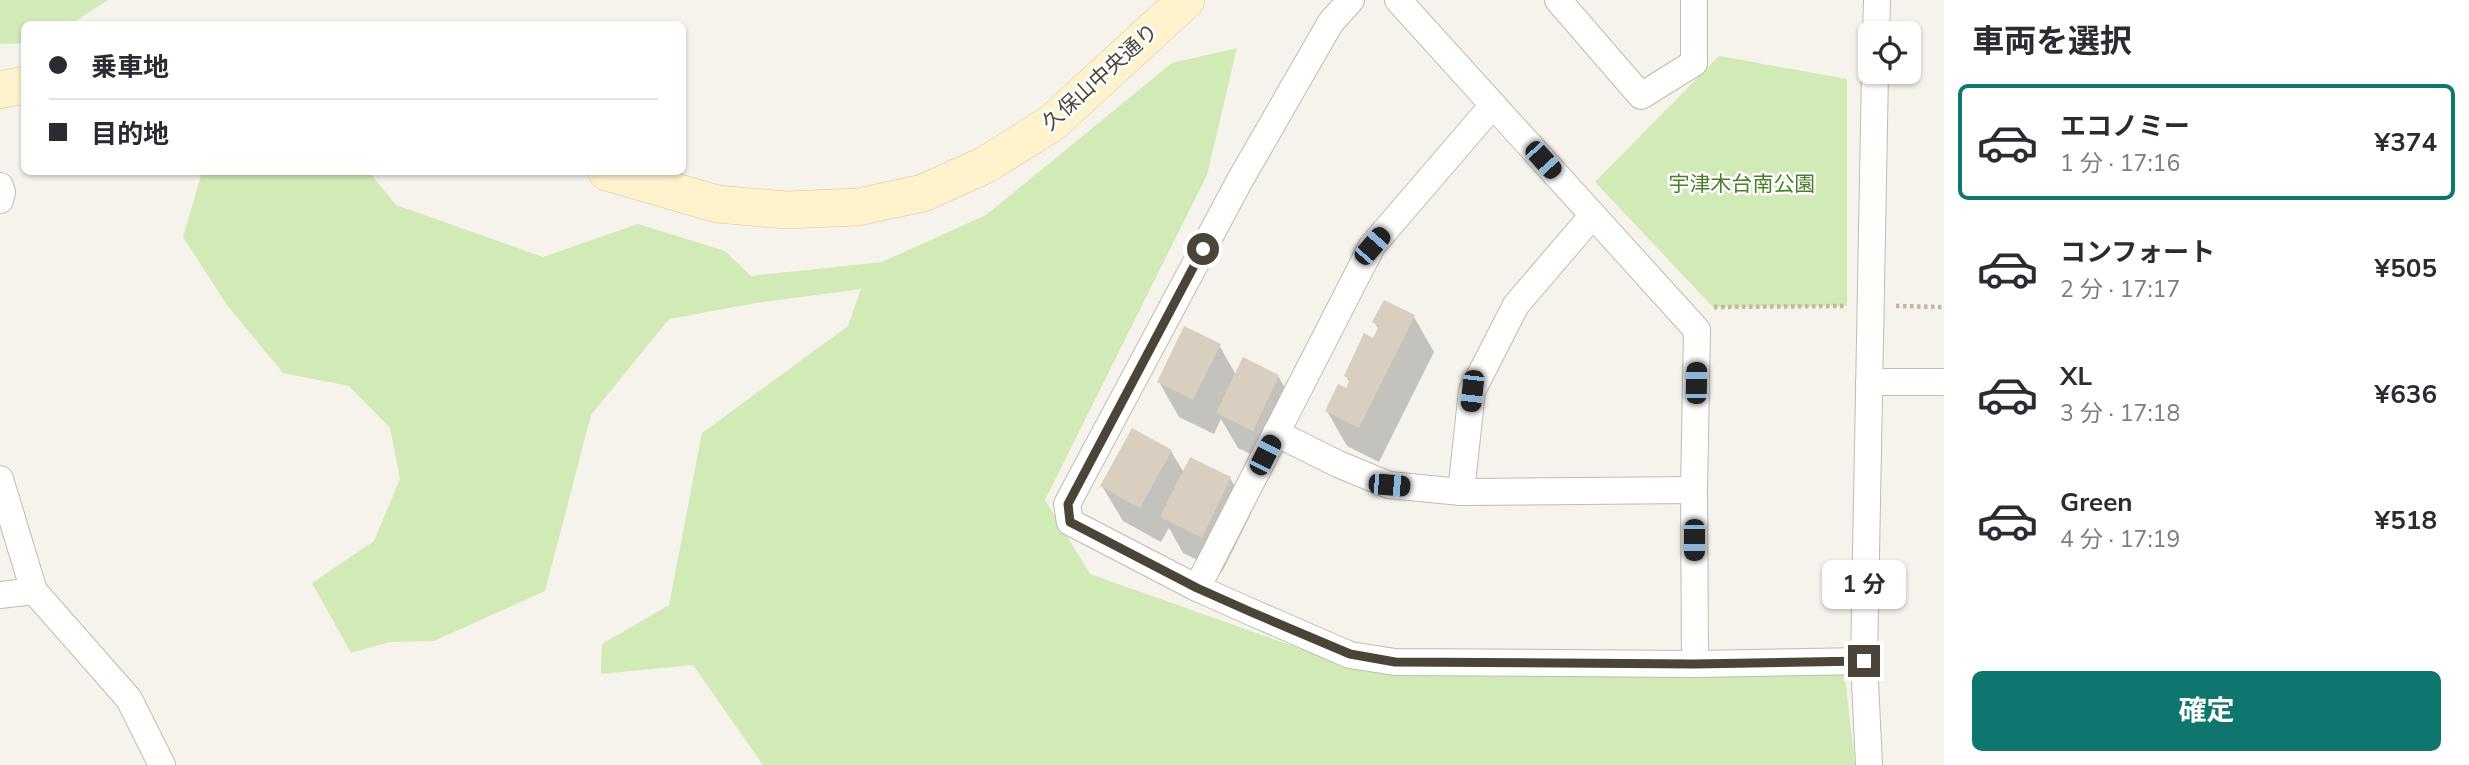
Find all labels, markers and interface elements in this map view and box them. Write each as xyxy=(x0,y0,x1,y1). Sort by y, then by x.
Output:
street label: 久保山中央通り xyxy=(1036,17,1164,137)
text: 車両を選択 xyxy=(1972,20,2132,63)
map controls xyxy=(1858,21,1921,84)
button: locate xyxy=(1858,21,1921,84)
text: 乗車地 xyxy=(91,50,169,85)
text: エコノミー xyxy=(2060,109,2190,144)
icon: car xyxy=(1976,111,2039,174)
text: 目的地 xyxy=(91,117,169,152)
text: ¥374 xyxy=(2375,125,2437,160)
car xyxy=(1522,137,1565,183)
text: 1 分 · 17:16 xyxy=(2060,148,2180,179)
park label: 宇津木台南公園 xyxy=(1669,170,1816,198)
car xyxy=(1351,223,1394,269)
route start xyxy=(1187,233,1219,265)
text: コンフォート xyxy=(2060,235,2215,270)
icon: car xyxy=(1976,237,2039,300)
text: ¥505 xyxy=(2375,251,2437,286)
text: 2 分 · 17:17 xyxy=(2060,274,2180,305)
text: XL xyxy=(2060,359,2092,394)
car xyxy=(1686,362,1707,404)
icon: car xyxy=(1976,363,2039,426)
car xyxy=(1460,369,1485,413)
text: ¥636 xyxy=(2375,377,2437,412)
text: 3 分 · 17:18 xyxy=(2060,398,2180,429)
car xyxy=(1247,432,1284,478)
car xyxy=(1368,473,1411,497)
text: Green xyxy=(2060,485,2133,520)
icon: car xyxy=(1976,489,2039,552)
text: ¥518 xyxy=(2375,503,2437,538)
car xyxy=(1684,519,1705,561)
text: 4 分 · 17:19 xyxy=(2060,524,2180,555)
callout: 1 分 xyxy=(1822,560,1906,608)
text: 1 分 xyxy=(1842,569,1886,600)
route end xyxy=(1848,645,1880,677)
button: 確定 xyxy=(1972,671,2441,751)

